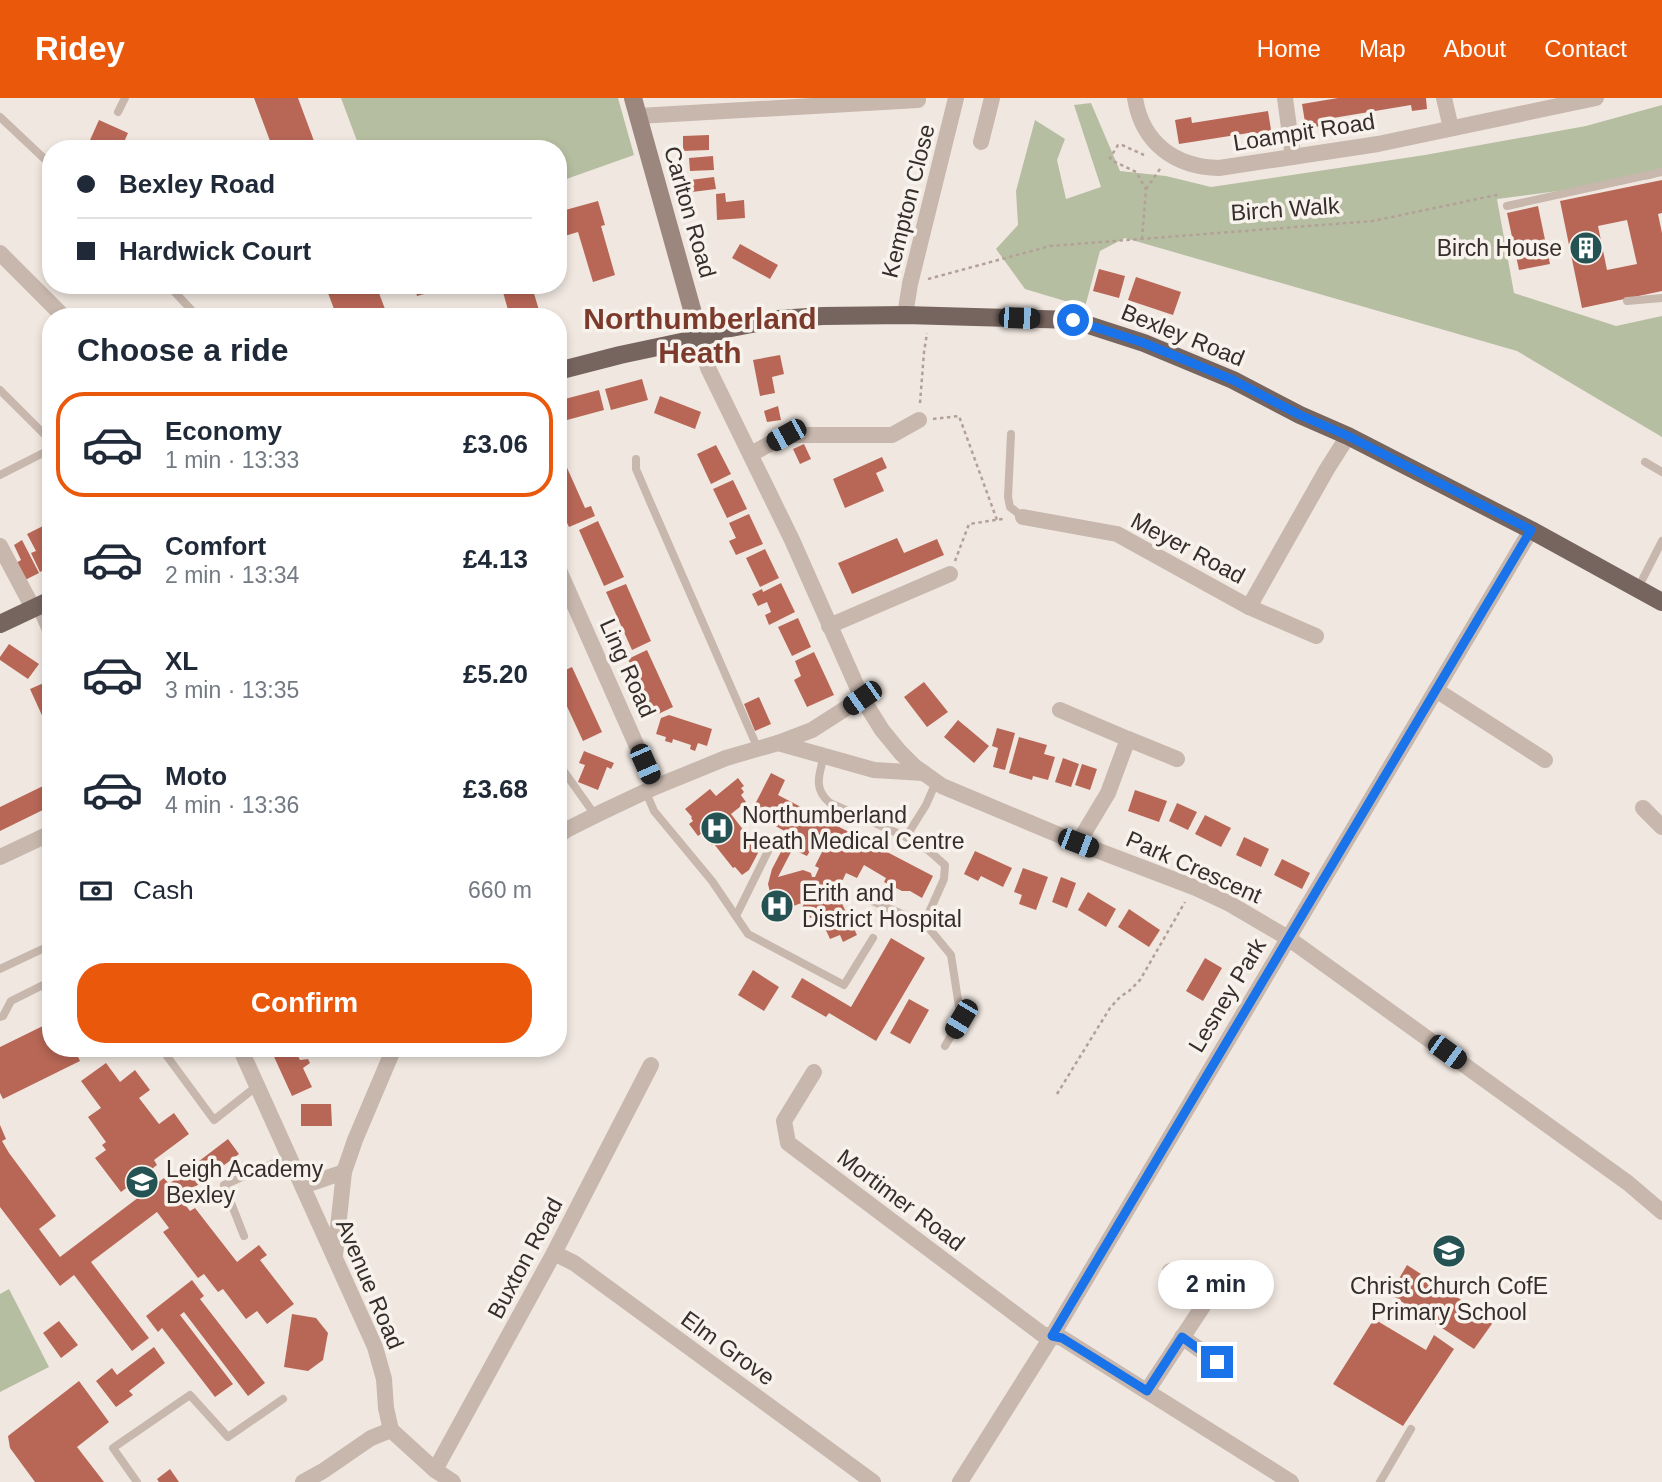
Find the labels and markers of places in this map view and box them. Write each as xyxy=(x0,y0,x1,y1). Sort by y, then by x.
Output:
building icon: Birch House xyxy=(1567,229,1605,267)
place label: Birch House xyxy=(1437,235,1562,261)
place label: Northumberland Heath Medical Centre xyxy=(742,802,964,854)
hospital icon: Northumberland Heath Medical Centre xyxy=(698,809,736,847)
place label: Erith and District Hospital xyxy=(802,880,962,932)
hospital icon: Erith and District Hospital xyxy=(758,887,796,925)
place label: Leigh Academy Bexley xyxy=(166,1156,324,1208)
school or university icon: Leigh Academy Bexley xyxy=(123,1163,161,1201)
school or university icon: Christ Church CofE Primary School xyxy=(1430,1232,1468,1270)
place label: Christ Church CofE Primary School xyxy=(1350,1273,1548,1325)

